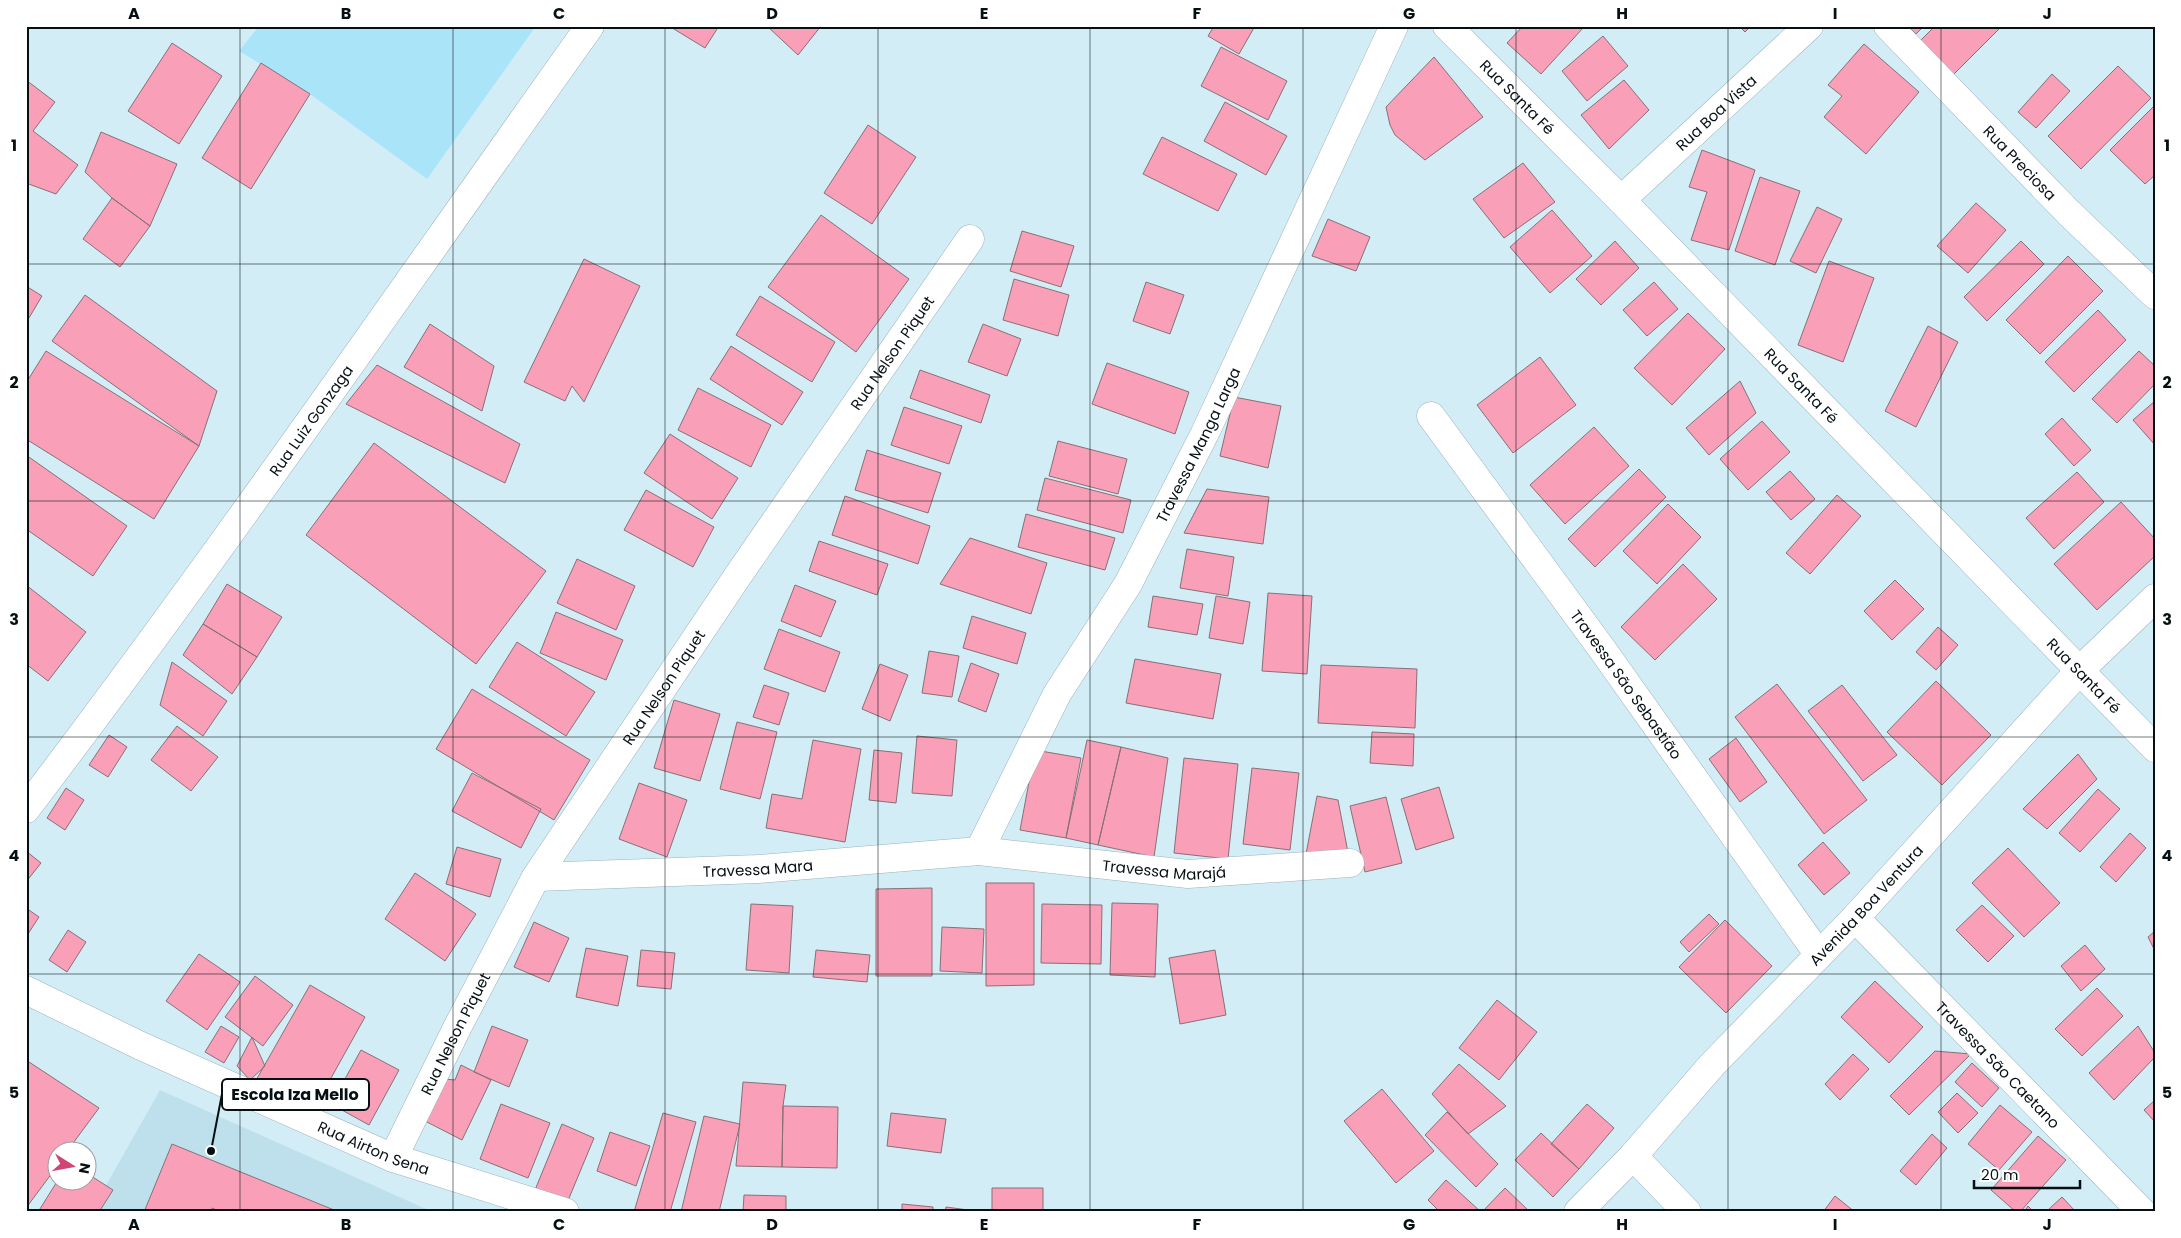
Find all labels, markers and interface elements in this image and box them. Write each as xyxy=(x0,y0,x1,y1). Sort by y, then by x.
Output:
text: A xyxy=(128,2,140,25)
text: B xyxy=(341,2,351,25)
text: C xyxy=(553,2,565,25)
text: D xyxy=(766,2,778,25)
text: E xyxy=(980,2,988,25)
text: F xyxy=(1193,2,1202,25)
text: G xyxy=(1403,2,1415,25)
text: H xyxy=(1616,2,1628,25)
text: I xyxy=(1833,2,1837,25)
text: J xyxy=(2042,2,2052,25)
street label: Rua Santa Fé xyxy=(1476,55,1560,139)
street label: Rua Boa Vista xyxy=(1671,70,1761,155)
street label: Rua Preciosa xyxy=(1979,120,2061,205)
text: 1 xyxy=(11,134,17,157)
text: 1 xyxy=(2164,134,2170,157)
street label: Rua Nelson Piquet xyxy=(845,291,939,414)
street label: Rua Santa Fé xyxy=(1760,343,1843,428)
street label: Rua Luiz Gonzaga xyxy=(264,360,357,480)
street label: Travessa Manga Larga xyxy=(1151,364,1245,526)
text: 2 xyxy=(9,371,19,394)
text: 2 xyxy=(2162,371,2172,394)
street label: Travessa São Sebastião xyxy=(1566,605,1687,763)
text: 3 xyxy=(9,608,19,631)
text: 3 xyxy=(2162,608,2172,631)
street label: Rua Nelson Piquet xyxy=(617,625,709,749)
street label: Rua Santa Fé xyxy=(2043,633,2126,718)
street label: Avenida Boa Ventura xyxy=(1804,840,1927,970)
text: 4 xyxy=(9,844,20,867)
text: 4 xyxy=(2162,844,2173,867)
street label: Travessa Mara xyxy=(702,854,814,881)
street label: Travessa Marajá xyxy=(1101,854,1227,885)
street label: Rua Nelson Piquet xyxy=(415,969,495,1098)
street label: Travessa São Caetano xyxy=(1931,997,2065,1133)
callout: Escola Iza Mello xyxy=(222,1079,369,1110)
text: 5 xyxy=(9,1081,19,1104)
text: 5 xyxy=(2162,1081,2172,1104)
text: Escola Iza Mello xyxy=(231,1083,359,1106)
street label: Rua Airton Sena xyxy=(315,1115,432,1179)
north arrow xyxy=(48,1140,98,1190)
scale bar xyxy=(1974,1158,2080,1190)
text: N xyxy=(74,1161,96,1176)
text: 20 m xyxy=(1981,1164,2019,1185)
text: A xyxy=(128,1213,140,1236)
text: B xyxy=(341,1213,351,1236)
text: C xyxy=(553,1213,565,1236)
text: D xyxy=(766,1213,778,1236)
text: E xyxy=(980,1213,988,1236)
text: F xyxy=(1193,1213,1202,1236)
text: G xyxy=(1403,1213,1415,1236)
text: H xyxy=(1616,1213,1628,1236)
text: I xyxy=(1833,1213,1837,1236)
text: J xyxy=(2042,1213,2052,1236)

